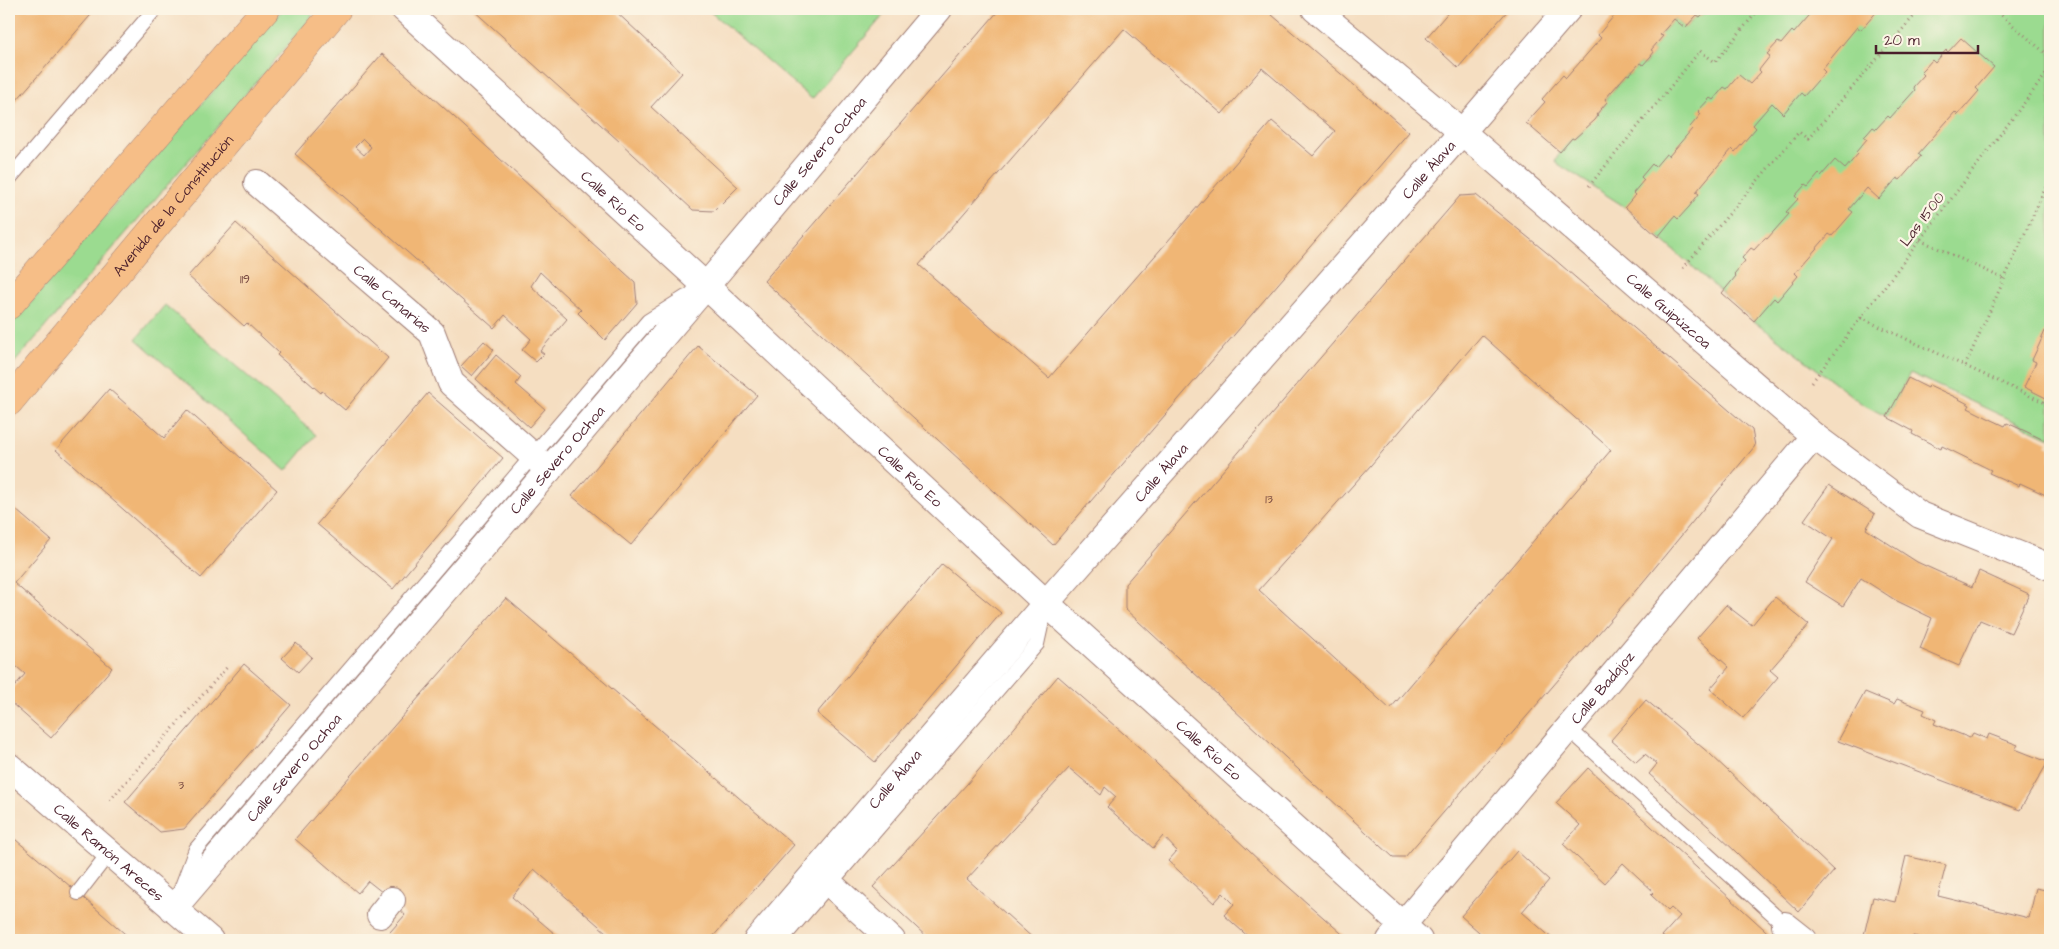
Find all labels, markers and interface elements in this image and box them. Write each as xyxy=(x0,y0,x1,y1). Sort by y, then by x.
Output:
scale bar xyxy=(1876,22,1979,54)
text: 20 m xyxy=(1884,30,1920,51)
street label: Calle Severo Ochoa xyxy=(768,92,872,211)
street label: Avenida de la Constitución xyxy=(108,130,239,281)
street label: Calle Álava xyxy=(1397,136,1461,204)
street label: Calle Río Eo xyxy=(576,166,651,237)
street label: Las 1500 xyxy=(1895,187,1950,251)
street label: Calle Canarias xyxy=(348,260,436,339)
street label: Calle Guipúzcoa xyxy=(1621,268,1716,354)
house number: 119 xyxy=(240,271,250,288)
street label: Calle Severo Ochoa xyxy=(505,401,610,519)
street label: Calle Álava xyxy=(1130,439,1194,507)
street label: Calle Río Eo xyxy=(873,441,947,513)
house number: 13 xyxy=(1265,491,1273,508)
street label: Calle Badajoz xyxy=(1566,646,1640,729)
street label: Calle Severo Ochoa xyxy=(242,709,347,827)
street label: Calle Río Eo xyxy=(1171,715,1246,786)
street label: Calle Álava xyxy=(864,745,927,814)
house number: 3 xyxy=(178,777,184,794)
street label: Calle Ramón Areces xyxy=(49,799,169,907)

